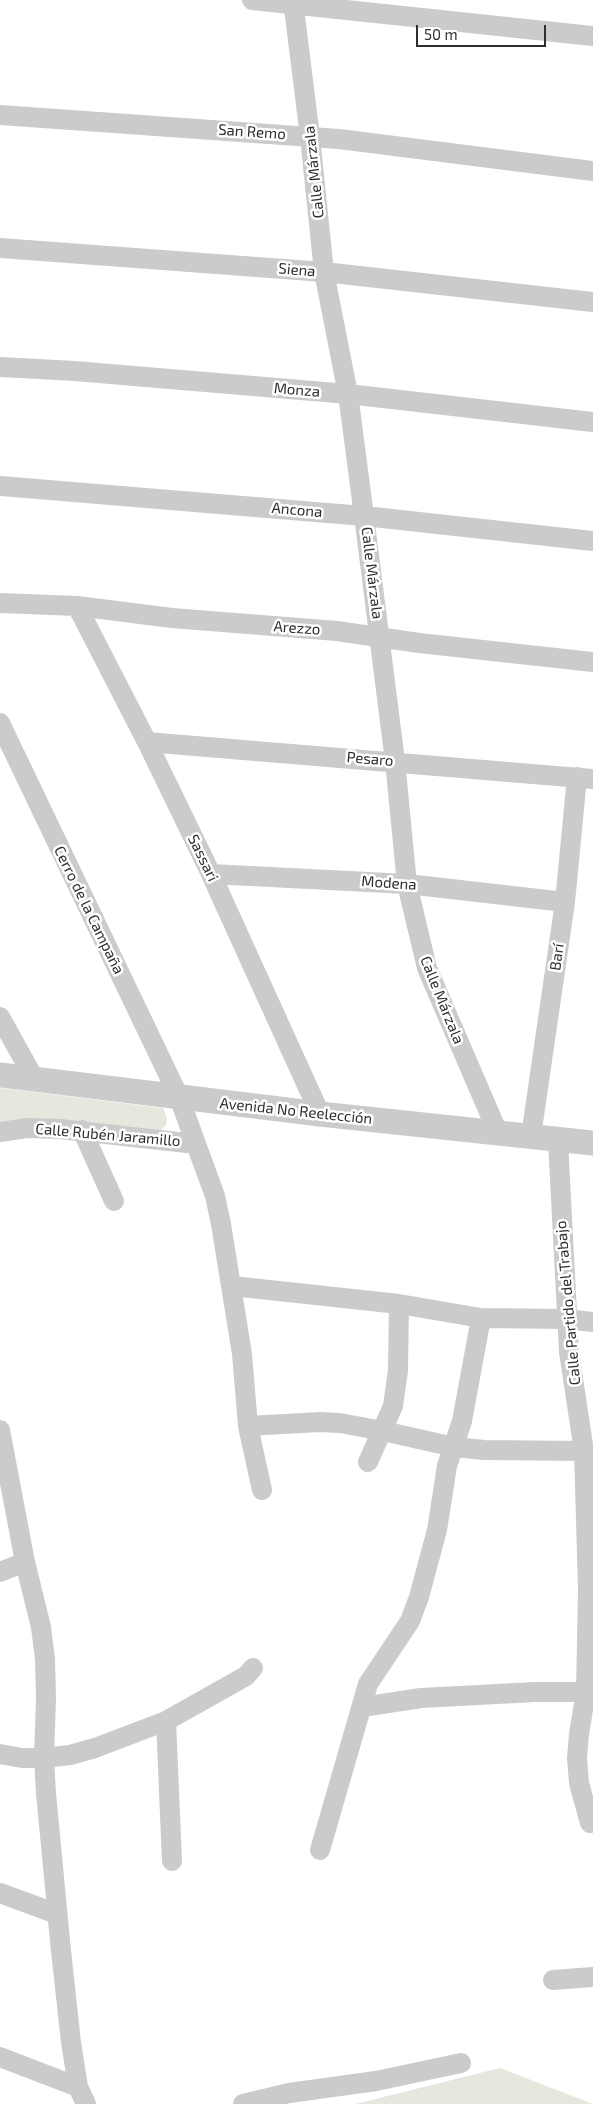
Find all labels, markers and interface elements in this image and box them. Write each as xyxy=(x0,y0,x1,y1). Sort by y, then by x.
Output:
scale bar xyxy=(418,15,548,47)
text: 50 m xyxy=(424,25,458,43)
street label: San Remo xyxy=(218,121,286,143)
street label: Calle Márzala xyxy=(300,125,328,219)
street label: Siena xyxy=(278,259,316,281)
street label: Monza xyxy=(273,379,321,401)
street label: Ancona xyxy=(271,499,323,521)
street label: Calle Márzala xyxy=(357,526,387,620)
street label: Arezzo xyxy=(273,617,321,639)
street label: Pesaro xyxy=(346,748,394,770)
street label: Sassari xyxy=(184,832,222,884)
street label: Cerro de la Campaña xyxy=(50,843,128,977)
street label: Modena xyxy=(361,872,417,894)
street label: Barí xyxy=(546,942,568,972)
street label: Calle Márzala xyxy=(416,953,468,1047)
street label: Avenida No Reelección xyxy=(219,1094,373,1128)
street label: Calle Rubén Jaramillo xyxy=(35,1120,181,1150)
street label: Calle Partido del Trabajo xyxy=(552,1220,584,1386)

